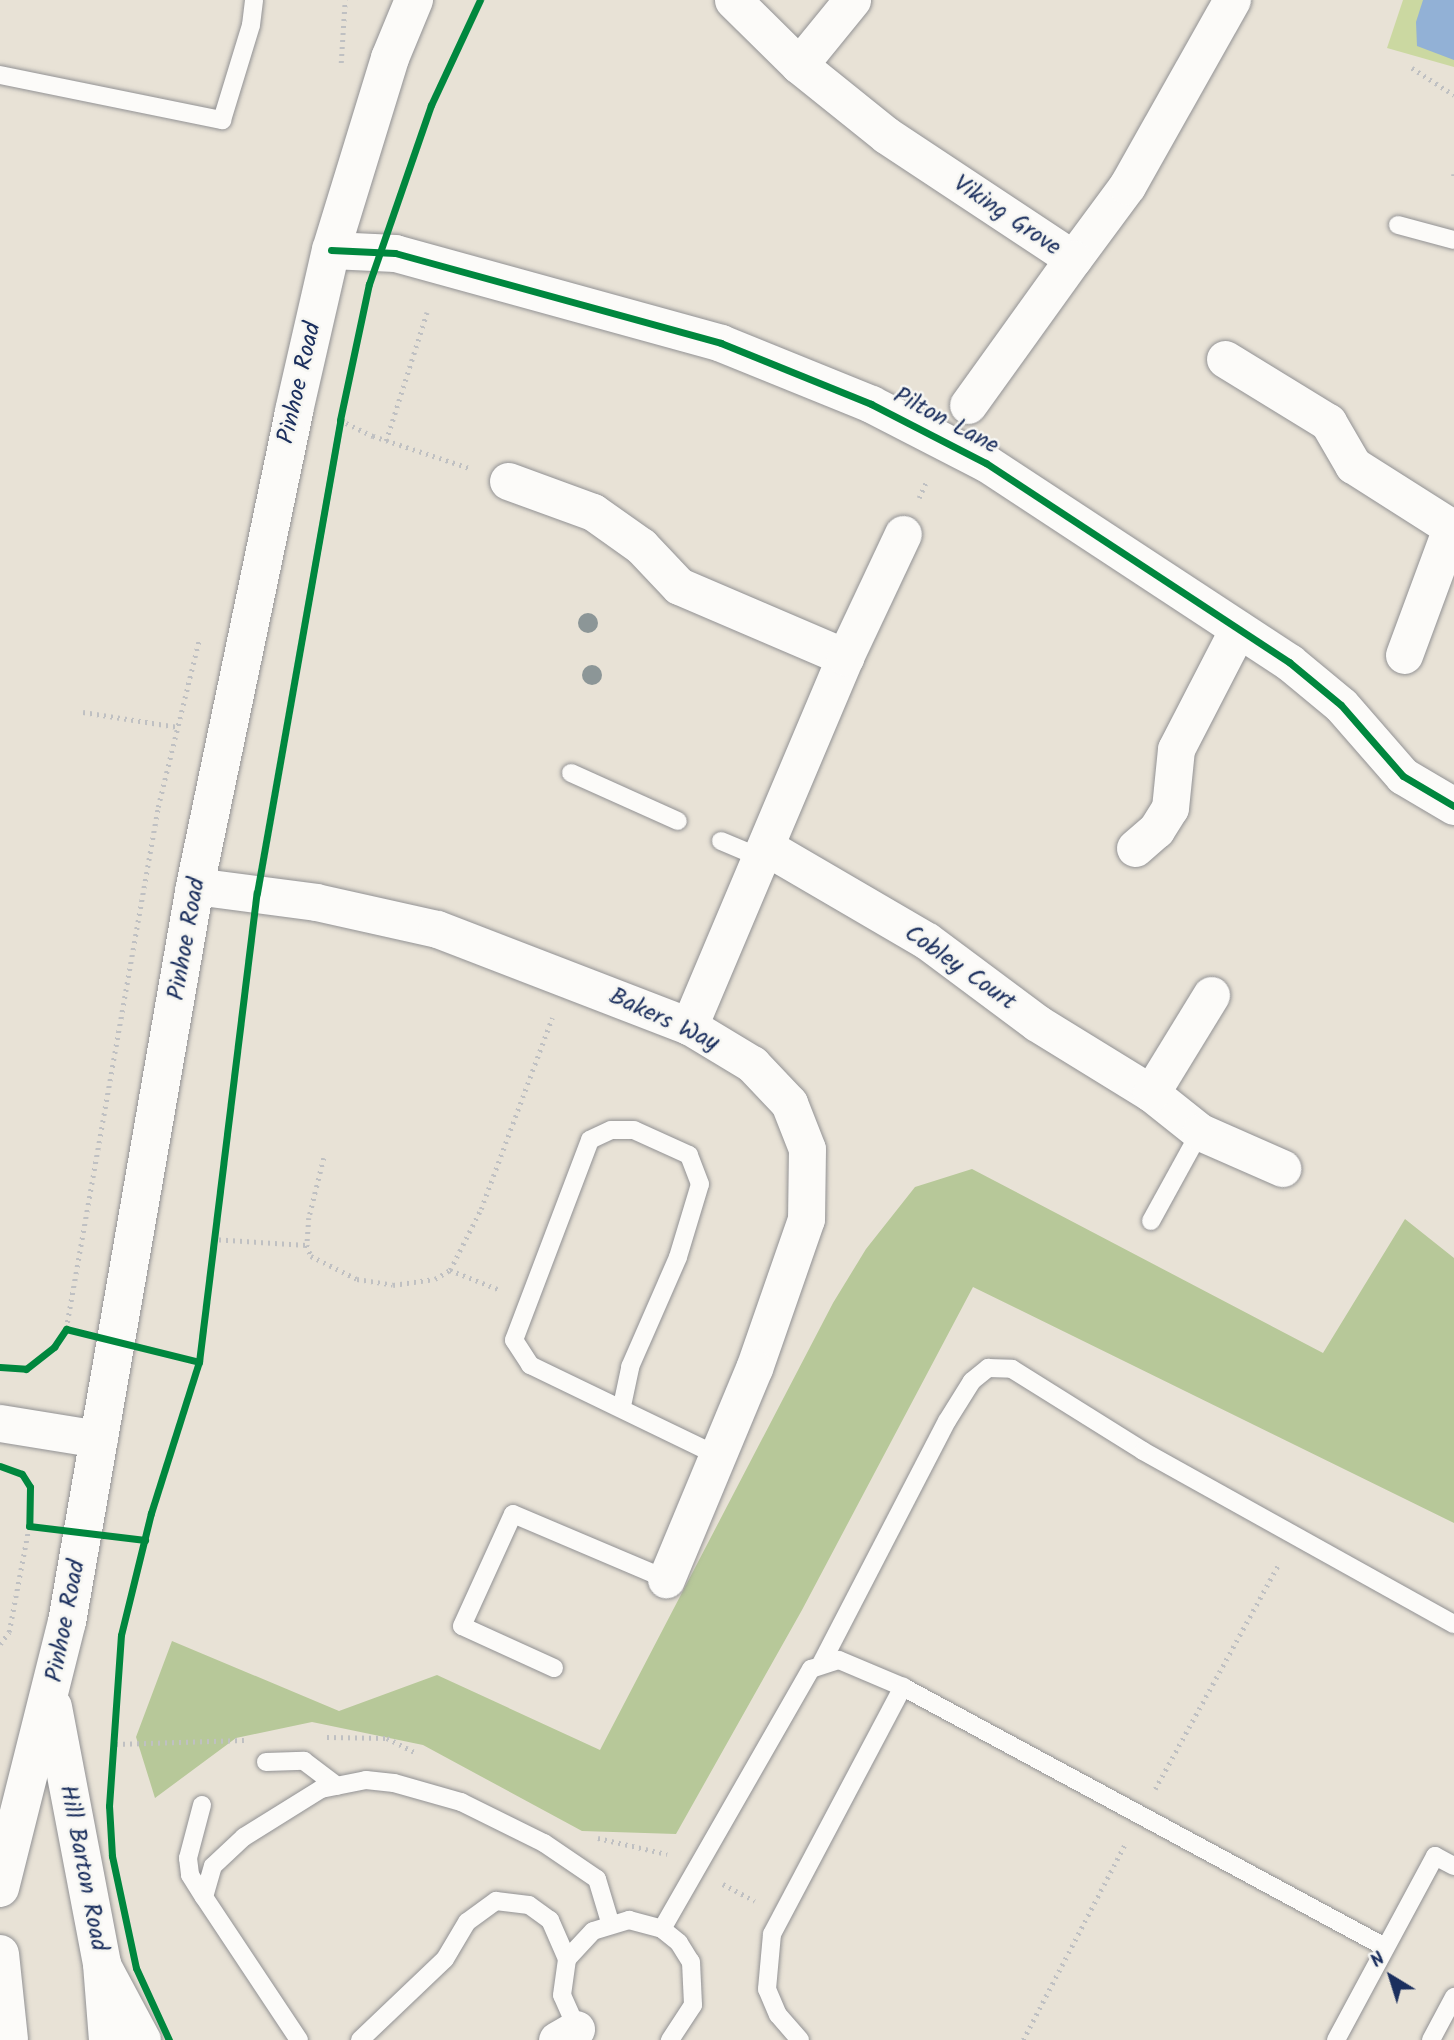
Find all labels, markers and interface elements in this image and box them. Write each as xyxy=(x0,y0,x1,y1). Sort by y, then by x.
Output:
street label: Viking Grove xyxy=(948,169,1066,263)
street label: Pinhoe Road xyxy=(272,319,328,447)
street label: Pilton Lane xyxy=(888,381,1004,461)
street label: Pinhoe Road xyxy=(162,876,212,1002)
street label: Cobley Court xyxy=(899,919,1021,1017)
street label: Bakers Way xyxy=(605,982,723,1058)
street label: Pinhoe Road xyxy=(40,1557,92,1685)
street label: Hill Barton Road xyxy=(53,1783,113,1953)
north arrow xyxy=(1356,1942,1426,2012)
text: N xyxy=(1364,1945,1392,1976)

